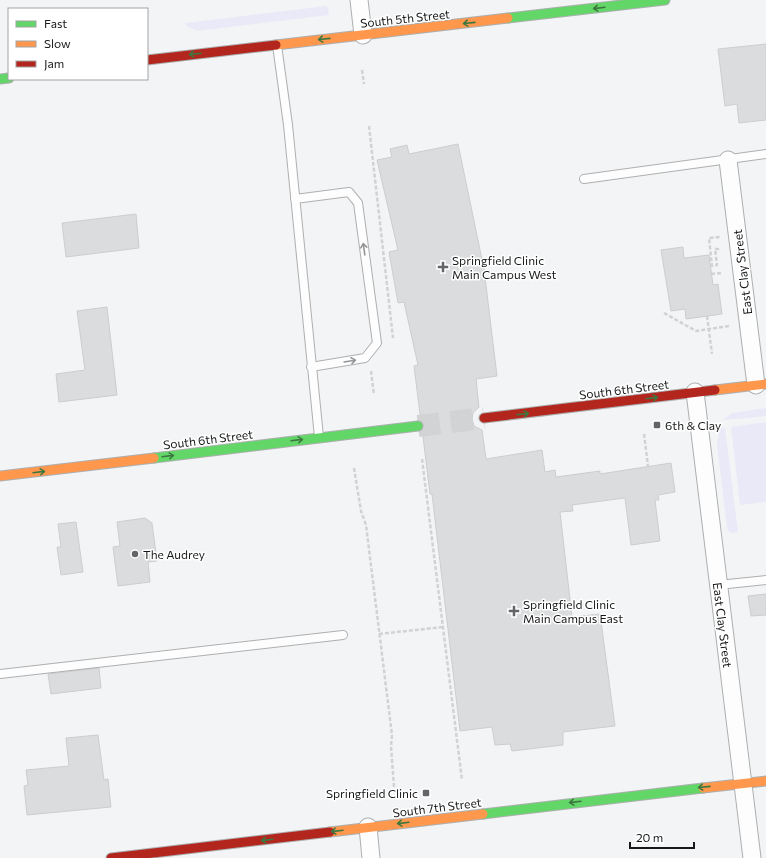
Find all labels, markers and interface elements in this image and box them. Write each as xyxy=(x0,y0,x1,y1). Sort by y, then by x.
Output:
one-way arrow xyxy=(592,4,605,12)
street label: South 5th Street xyxy=(360,6,451,30)
legend xyxy=(8,8,148,80)
text: Fast xyxy=(44,16,67,30)
one-way arrow xyxy=(463,19,476,26)
one-way arrow xyxy=(318,35,331,43)
text: Slow xyxy=(44,36,71,50)
one-way arrow xyxy=(189,50,202,58)
text: Jam xyxy=(44,56,64,71)
street label: East Clay Street xyxy=(730,228,754,315)
one-way arrow xyxy=(360,243,368,256)
place label: Springfield Clinic Main Campus West xyxy=(452,253,557,281)
marker: Springfield Clinic Main Campus West xyxy=(437,261,449,273)
one-way arrow xyxy=(343,357,356,365)
street label: South 6th Street xyxy=(578,377,670,401)
one-way arrow xyxy=(645,394,658,402)
one-way arrow xyxy=(516,410,529,417)
place label: 6th & Clay xyxy=(665,418,721,432)
marker: 6th & Clay xyxy=(652,420,662,430)
street label: South 6th Street xyxy=(162,427,254,451)
one-way arrow xyxy=(290,436,303,444)
one-way arrow xyxy=(161,452,174,460)
one-way arrow xyxy=(32,468,45,475)
place label: The Audrey xyxy=(143,547,205,561)
marker: The Audrey xyxy=(130,549,140,559)
street label: East Clay Street xyxy=(711,582,735,669)
place label: Springfield Clinic Main Campus East xyxy=(523,597,623,625)
marker: Springfield Clinic Main Campus East xyxy=(508,605,520,617)
one-way arrow xyxy=(698,784,711,791)
place label: Springfield Clinic xyxy=(326,786,418,800)
marker: Springfield Clinic xyxy=(421,788,431,798)
street label: South 7th Street xyxy=(392,795,482,819)
one-way arrow xyxy=(569,799,582,806)
one-way arrow xyxy=(397,819,410,827)
scale bar xyxy=(630,824,694,850)
one-way arrow xyxy=(331,827,344,835)
text: 20 m xyxy=(636,830,663,844)
one-way arrow xyxy=(261,836,274,843)

